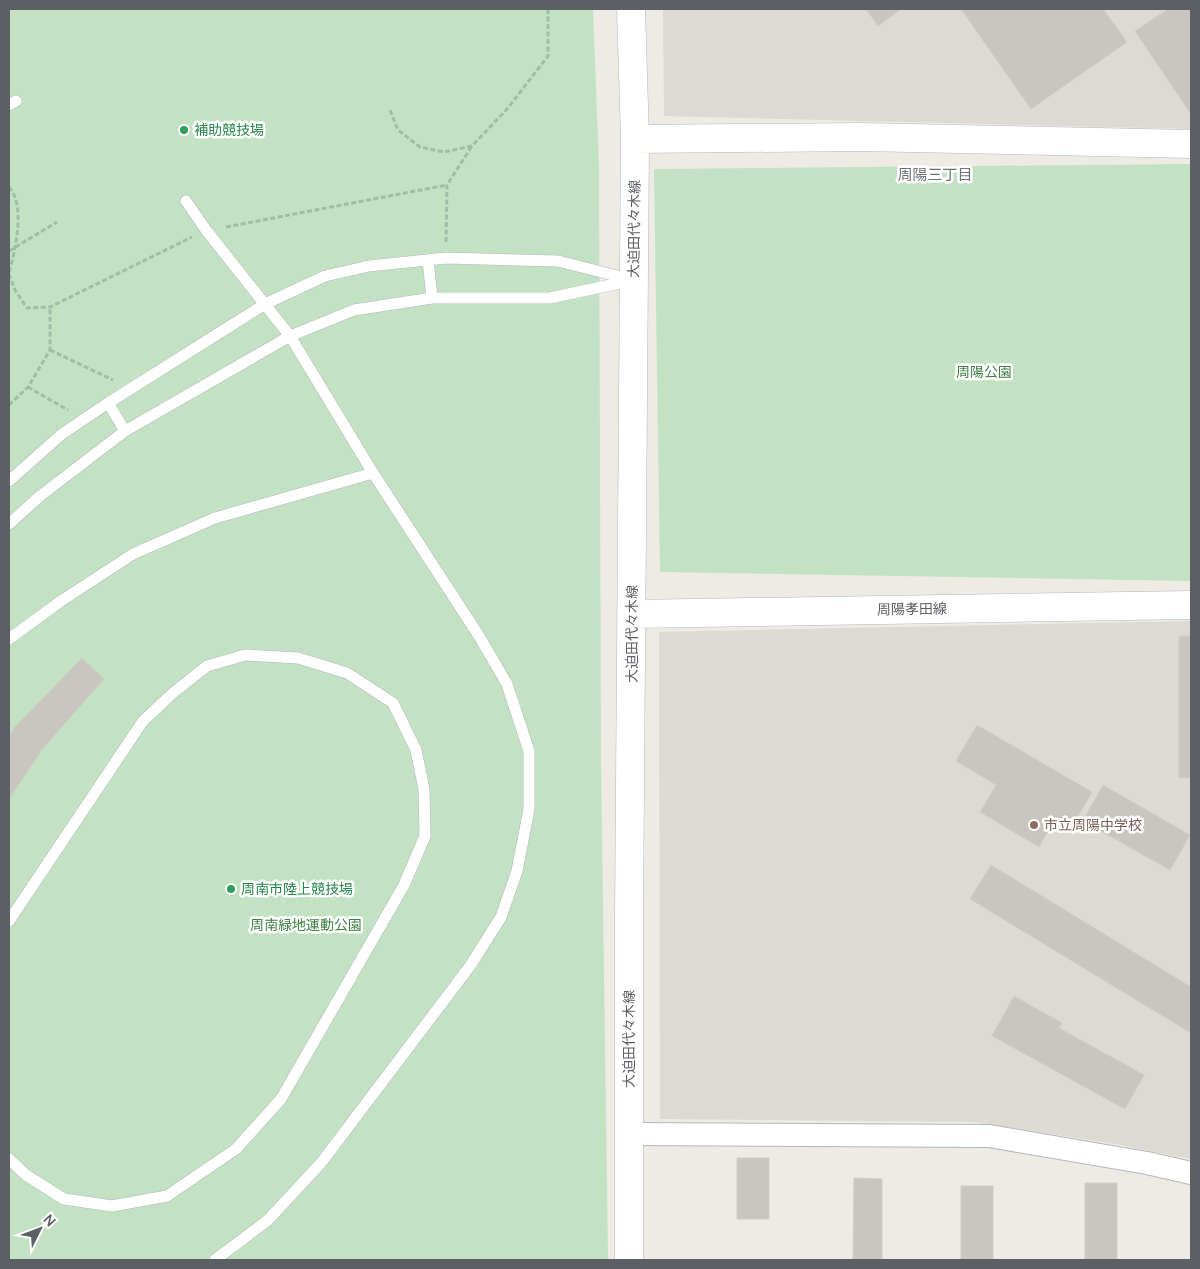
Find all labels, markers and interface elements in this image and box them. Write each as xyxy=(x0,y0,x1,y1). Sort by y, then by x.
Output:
place label: 補助競技場 xyxy=(194,120,264,139)
marker: 補助競技場 xyxy=(178,124,190,136)
district label: 周陽三丁目 xyxy=(897,164,973,185)
street label: 大迫田代々木線 xyxy=(623,180,644,278)
park label: 周陽公園 xyxy=(956,362,1012,381)
street label: 大迫田代々木線 xyxy=(622,585,641,683)
street label: 周陽孝田線 xyxy=(877,598,947,619)
place label: 市立周陽中学校 xyxy=(1044,815,1142,834)
marker: 市立周陽中学校 xyxy=(1028,819,1040,831)
place label: 周南市陸上競技場 xyxy=(241,879,353,898)
marker: 周南市陸上競技場 xyxy=(225,883,237,895)
park label: 周南緑地運動公園 xyxy=(250,915,362,934)
street label: 大迫田代々木線 xyxy=(619,990,638,1088)
north arrow xyxy=(15,1204,65,1254)
text: N xyxy=(40,1210,60,1230)

